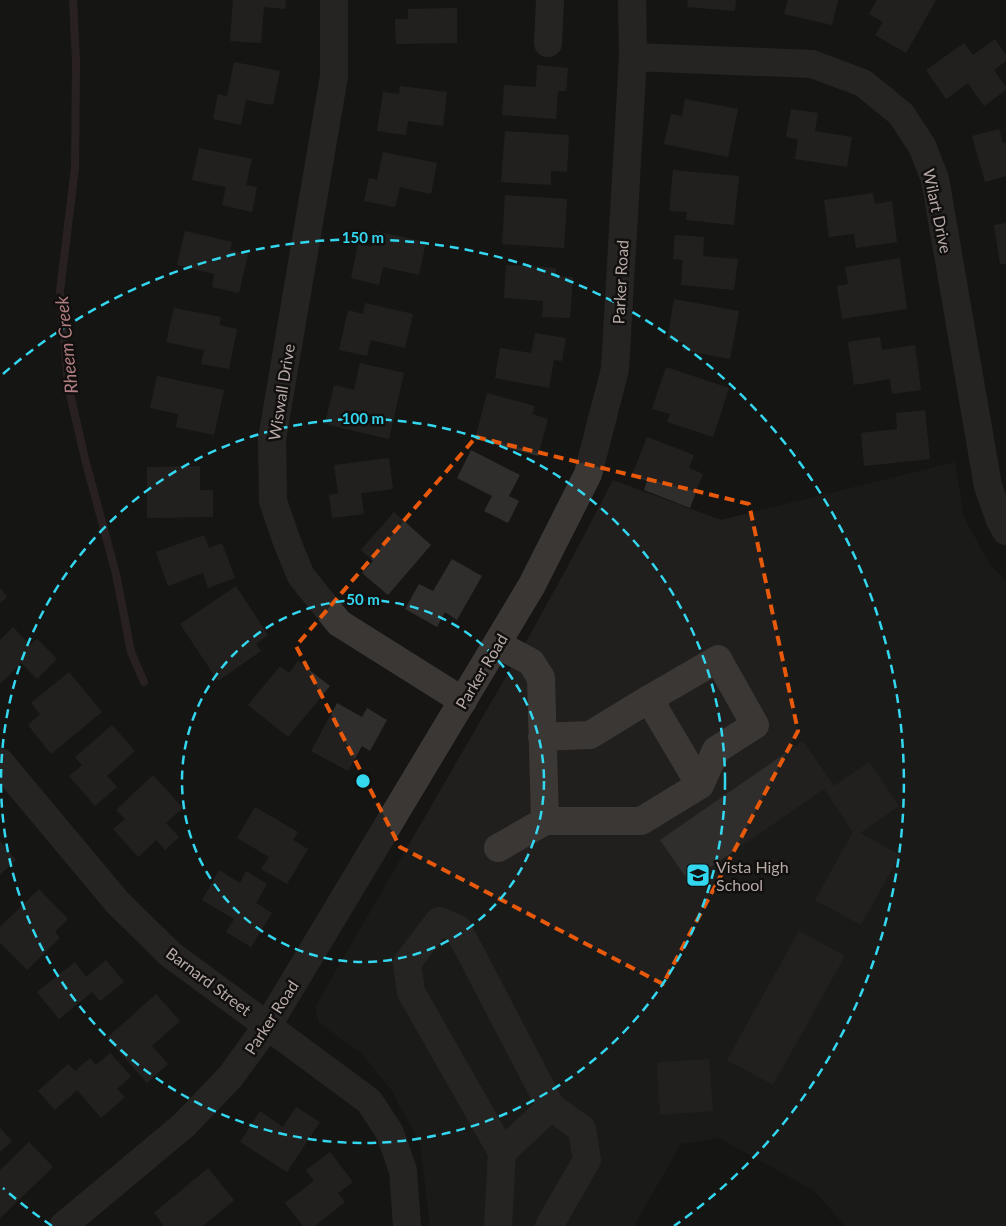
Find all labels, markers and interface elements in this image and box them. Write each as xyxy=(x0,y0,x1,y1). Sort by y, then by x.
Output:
street label: Wilart Drive xyxy=(920,167,956,255)
text: 150 m xyxy=(342,228,384,246)
street label: Parker Road xyxy=(608,239,632,325)
water label: Rheem Creek xyxy=(50,295,82,395)
street label: Wiswall Drive xyxy=(264,342,298,442)
text: 100 m xyxy=(342,409,384,427)
text: 50 m xyxy=(346,590,380,608)
street label: Parker Road xyxy=(451,630,511,712)
centre of rings xyxy=(354,772,372,790)
place label: Vista High School xyxy=(716,857,789,894)
school or university icon: Vista High School xyxy=(685,862,711,888)
street label: Barnard Street xyxy=(163,943,255,1019)
street label: Parker Road xyxy=(240,976,302,1058)

